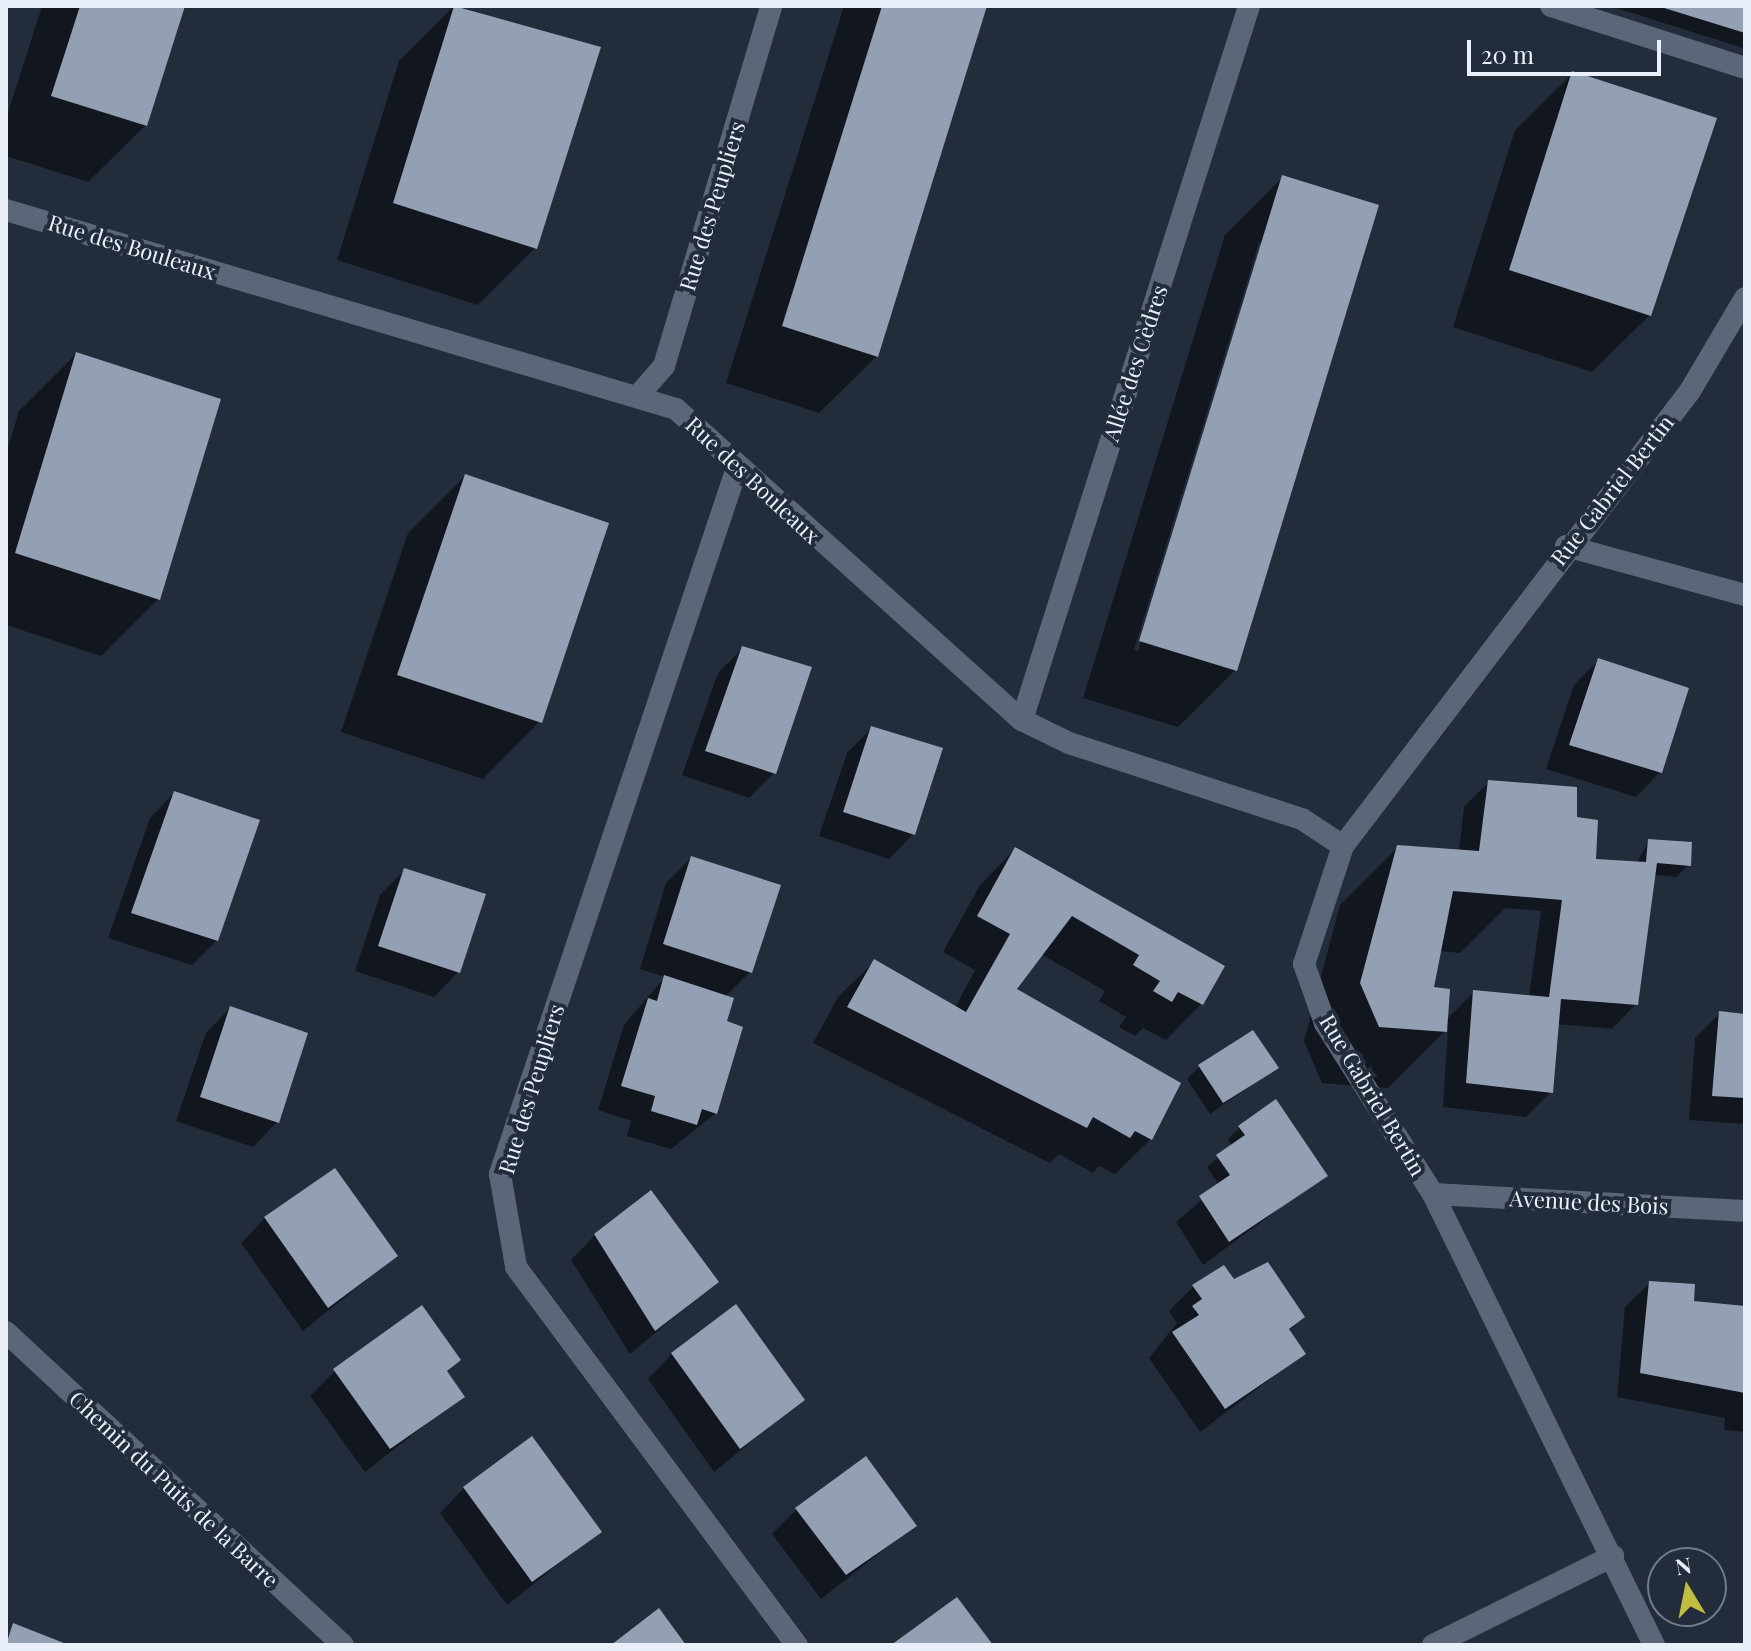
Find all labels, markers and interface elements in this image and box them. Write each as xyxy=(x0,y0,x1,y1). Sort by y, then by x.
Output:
scale bar xyxy=(1471,24,1665,74)
text: 20 m xyxy=(1481,38,1534,70)
street label: Rue des Peupliers xyxy=(674,118,750,294)
street label: Rue des Bouleaux xyxy=(45,209,219,285)
street label: Allée des Cèdres xyxy=(1097,282,1173,444)
street label: Rue Gabriel Bertin xyxy=(1545,410,1679,570)
street label: Rue des Bouleaux xyxy=(680,411,826,549)
street label: Rue des Peupliers xyxy=(493,1001,569,1177)
street label: Rue Gabriel Bertin xyxy=(1314,1010,1432,1180)
street label: Avenue des Bois xyxy=(1509,1185,1669,1219)
street label: Chemin du Puits de la Barre xyxy=(64,1385,284,1593)
north arrow xyxy=(1647,1547,1727,1627)
text: N xyxy=(1673,1549,1694,1581)

